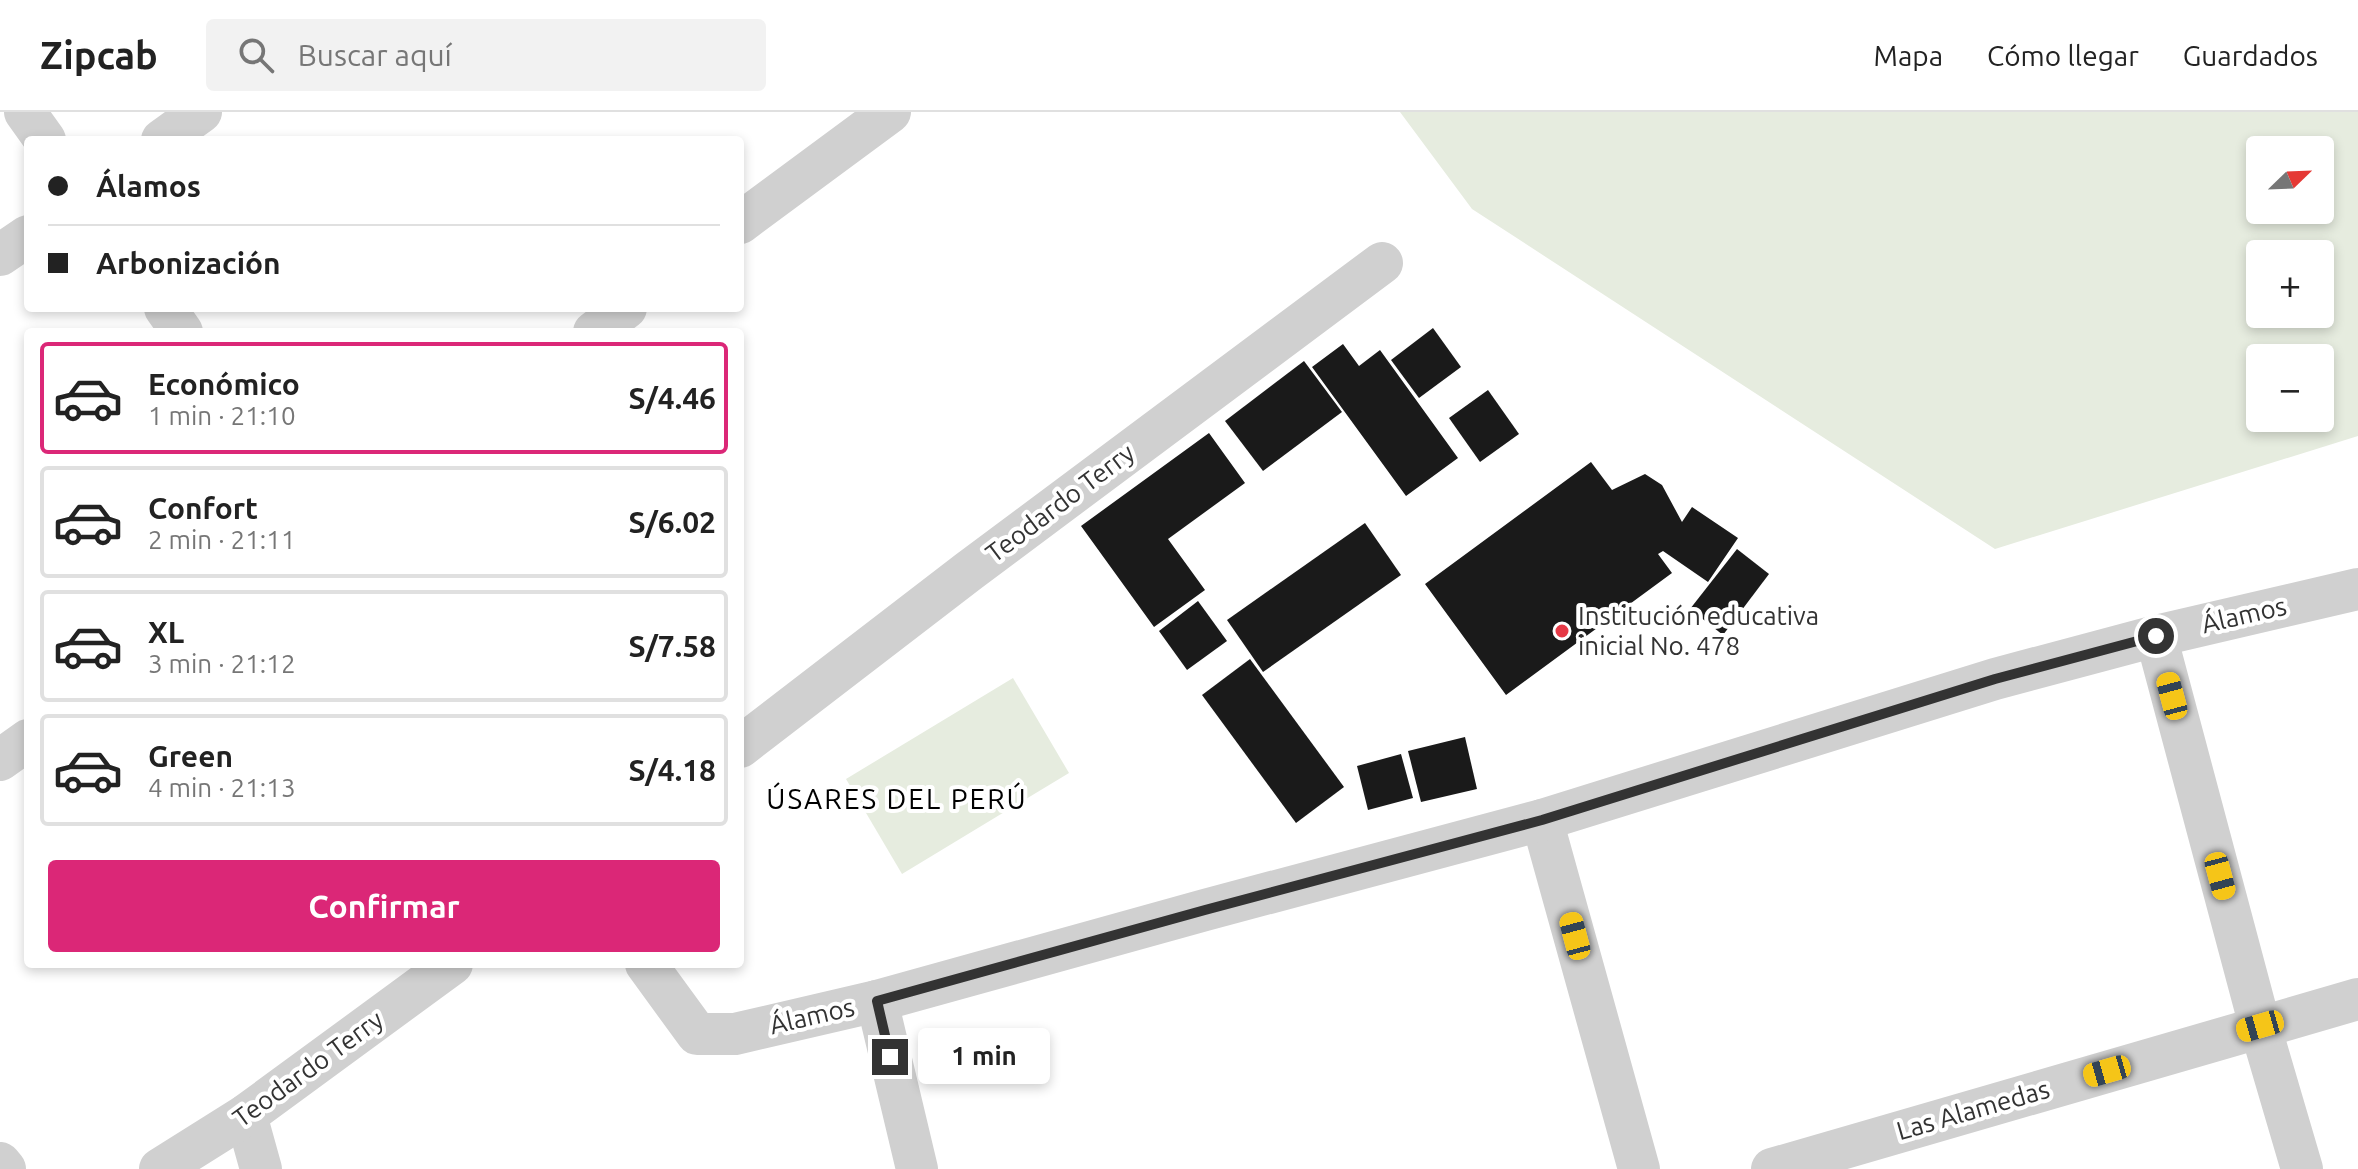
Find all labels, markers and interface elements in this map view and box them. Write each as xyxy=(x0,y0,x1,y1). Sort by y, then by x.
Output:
search box xyxy=(206,19,766,91)
icon: search xyxy=(234,33,278,77)
text: Zipcab xyxy=(40,34,158,76)
text: Buscar aquí xyxy=(298,38,452,72)
text: Mapa xyxy=(1874,40,1943,71)
text: Cómo llegar xyxy=(1987,40,2139,71)
text: Guardados xyxy=(2183,40,2318,71)
north arrow xyxy=(2246,136,2334,224)
map controls xyxy=(2246,136,2334,432)
text: Álamos xyxy=(96,169,201,203)
button: + xyxy=(2246,240,2334,328)
text: Arbonización xyxy=(96,246,281,280)
button: − xyxy=(2246,344,2334,432)
icon: car xyxy=(52,362,124,434)
text: Económico xyxy=(148,367,300,401)
text: S/4.46 xyxy=(629,381,716,415)
text: 1 min · 21:10 xyxy=(148,401,296,430)
street label: Teodardo Terry xyxy=(980,437,1139,568)
icon: car xyxy=(52,486,124,558)
text: Confort xyxy=(148,491,258,525)
text: S/6.02 xyxy=(629,505,716,539)
text: 2 min · 21:11 xyxy=(148,525,296,554)
street label: Álamos xyxy=(2198,590,2289,638)
place label: Institución educativa inicial No. 478 xyxy=(1578,601,1819,660)
icon: car xyxy=(52,610,124,682)
text: XL xyxy=(148,615,184,649)
route start xyxy=(2138,618,2174,654)
marker: Institución educativa inicial No. 478 xyxy=(1553,622,1571,640)
text: S/7.58 xyxy=(629,629,716,663)
text: 3 min · 21:12 xyxy=(148,649,296,678)
car xyxy=(2154,670,2190,722)
icon: car xyxy=(52,734,124,806)
text: Green xyxy=(148,739,233,773)
text: S/4.18 xyxy=(629,753,716,787)
text: 4 min · 21:13 xyxy=(148,773,296,802)
district label: ÚSARES DEL PERÚ xyxy=(766,782,1028,814)
car xyxy=(2202,850,2238,902)
button: Confirmar xyxy=(48,860,720,952)
car xyxy=(1557,910,1593,962)
street label: Álamos xyxy=(766,991,857,1039)
street label: Teodardo Terry xyxy=(227,1005,388,1133)
car xyxy=(2234,1008,2286,1044)
callout: 1 min xyxy=(918,1029,1050,1085)
route end xyxy=(872,1039,908,1075)
text: 1 min xyxy=(951,1041,1017,1070)
car xyxy=(2081,1053,2133,1089)
street label: Las Alamedas xyxy=(1893,1074,2053,1145)

